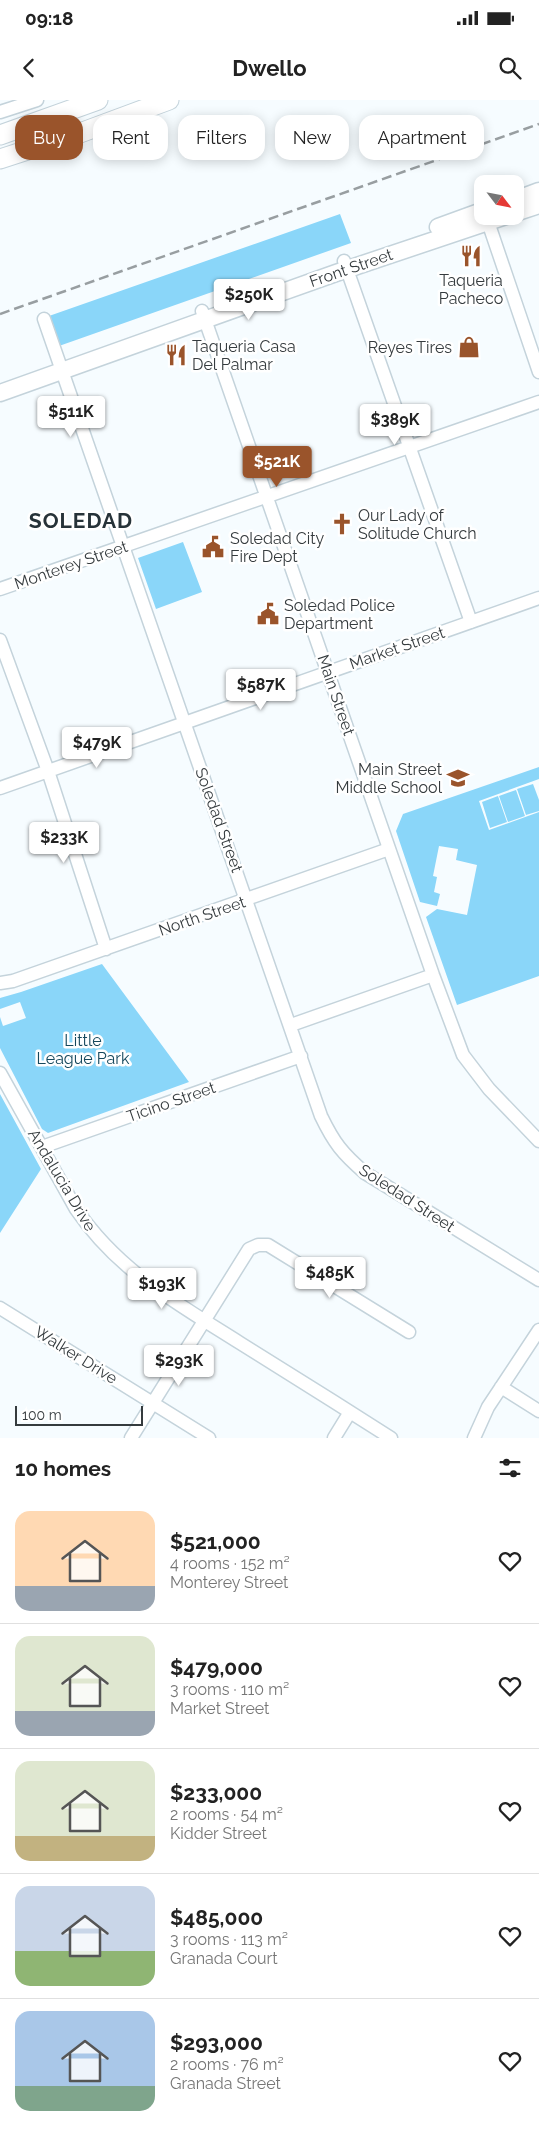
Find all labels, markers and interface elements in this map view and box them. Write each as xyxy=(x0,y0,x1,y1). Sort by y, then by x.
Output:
text: 09:18 xyxy=(25,7,73,29)
icon: back xyxy=(15,54,43,82)
icon: search xyxy=(496,54,524,82)
text: Dwello xyxy=(232,55,307,81)
chip: Buy xyxy=(15,115,83,160)
chip: Rent xyxy=(93,115,168,160)
chip: Filters xyxy=(178,115,265,160)
chip: New xyxy=(275,115,349,160)
chip: Apartment xyxy=(359,115,484,160)
north arrow xyxy=(474,175,524,225)
map controls xyxy=(474,175,524,225)
restaurant icon: Taqueria Pacheco xyxy=(458,243,484,269)
street label: Front Street xyxy=(307,245,396,291)
place label: Taqueria Pacheco xyxy=(439,271,503,308)
pin: $250K xyxy=(214,278,284,321)
text: $250K xyxy=(225,285,273,304)
shop icon: Reyes Tires xyxy=(456,334,482,360)
place label: Taqueria Casa Del Palmar xyxy=(192,337,296,374)
place label: Reyes Tires xyxy=(368,338,452,357)
restaurant icon: Taqueria Casa Del Palmar xyxy=(163,342,189,368)
pin: $511K xyxy=(36,396,106,438)
text: $511K xyxy=(48,402,94,421)
pin: $389K xyxy=(360,404,430,446)
text: $389K xyxy=(371,410,419,429)
pin: $521K xyxy=(242,446,312,488)
text: $521K xyxy=(254,452,300,471)
place label: Our Lady of Solitude Church xyxy=(358,506,477,543)
district label: SOLEDAD xyxy=(29,508,133,533)
church icon: Our Lady of Solitude Church xyxy=(329,511,355,537)
place label: Soledad City Fire Dept xyxy=(230,529,325,566)
public building icon: Soledad City Fire Dept xyxy=(200,534,226,560)
street label: Monterey Street xyxy=(12,537,131,593)
place label: Soledad Police Department xyxy=(284,596,395,633)
public building icon: Soledad Police Department xyxy=(255,601,281,627)
street label: Market Street xyxy=(347,623,448,673)
street label: Main Street xyxy=(313,652,359,738)
pin: $587K xyxy=(226,668,296,711)
text: $587K xyxy=(237,675,285,694)
pin: $479K xyxy=(62,726,132,769)
text: $479K xyxy=(73,733,121,752)
place label: Main Street Middle School xyxy=(336,760,443,797)
street label: Soledad Street xyxy=(191,765,247,876)
school or university icon: Main Street Middle School xyxy=(445,765,471,791)
pin: $233K xyxy=(29,822,99,864)
text: $233K xyxy=(40,828,88,847)
street label: North Street xyxy=(156,892,248,940)
park label: Little League Park xyxy=(37,1031,130,1068)
street label: Ticino Street xyxy=(124,1078,219,1126)
street label: Andalucia Drive xyxy=(24,1125,100,1235)
street label: Soledad Street xyxy=(356,1160,459,1236)
pin: $485K xyxy=(295,1256,365,1299)
text: $485K xyxy=(306,1263,354,1282)
pin: $193K xyxy=(127,1268,197,1310)
text: $193K xyxy=(138,1274,186,1293)
street label: Walker Drive xyxy=(31,1322,121,1388)
pin: $293K xyxy=(144,1344,214,1387)
text: $293K xyxy=(155,1351,203,1370)
scale bar xyxy=(15,1403,142,1426)
text: 100 m xyxy=(22,1407,62,1423)
icon: filters xyxy=(496,1454,524,1482)
text: 10 homes xyxy=(15,1456,111,1481)
text: $521,000 xyxy=(170,1529,261,1554)
icon: home xyxy=(55,1531,115,1591)
icon: heart xyxy=(496,1547,524,1575)
text: 4 rooms · 152 m² xyxy=(170,1554,290,1573)
text: Monterey Street xyxy=(170,1573,288,1592)
text: $479,000 xyxy=(170,1655,263,1680)
icon: home xyxy=(55,1656,115,1716)
icon: heart xyxy=(496,1672,524,1700)
text: 3 rooms · 110 m² xyxy=(170,1680,289,1699)
text: Market Street xyxy=(170,1699,269,1718)
text: $233,000 xyxy=(170,1780,262,1805)
icon: home xyxy=(55,1781,115,1841)
icon: heart xyxy=(496,1797,524,1825)
text: 2 rooms · 54 m² xyxy=(170,1805,283,1824)
text: Kidder Street xyxy=(170,1824,267,1843)
text: $485,000 xyxy=(170,1905,263,1930)
icon: home xyxy=(55,1906,115,1966)
icon: heart xyxy=(496,1922,524,1950)
text: 3 rooms · 113 m² xyxy=(170,1930,288,1949)
text: Granada Court xyxy=(170,1949,278,1968)
text: $293,000 xyxy=(170,2030,263,2055)
icon: home xyxy=(55,2031,115,2091)
icon: heart xyxy=(496,2047,524,2075)
text: 2 rooms · 76 m² xyxy=(170,2055,284,2074)
text: Granada Street xyxy=(170,2074,281,2093)

